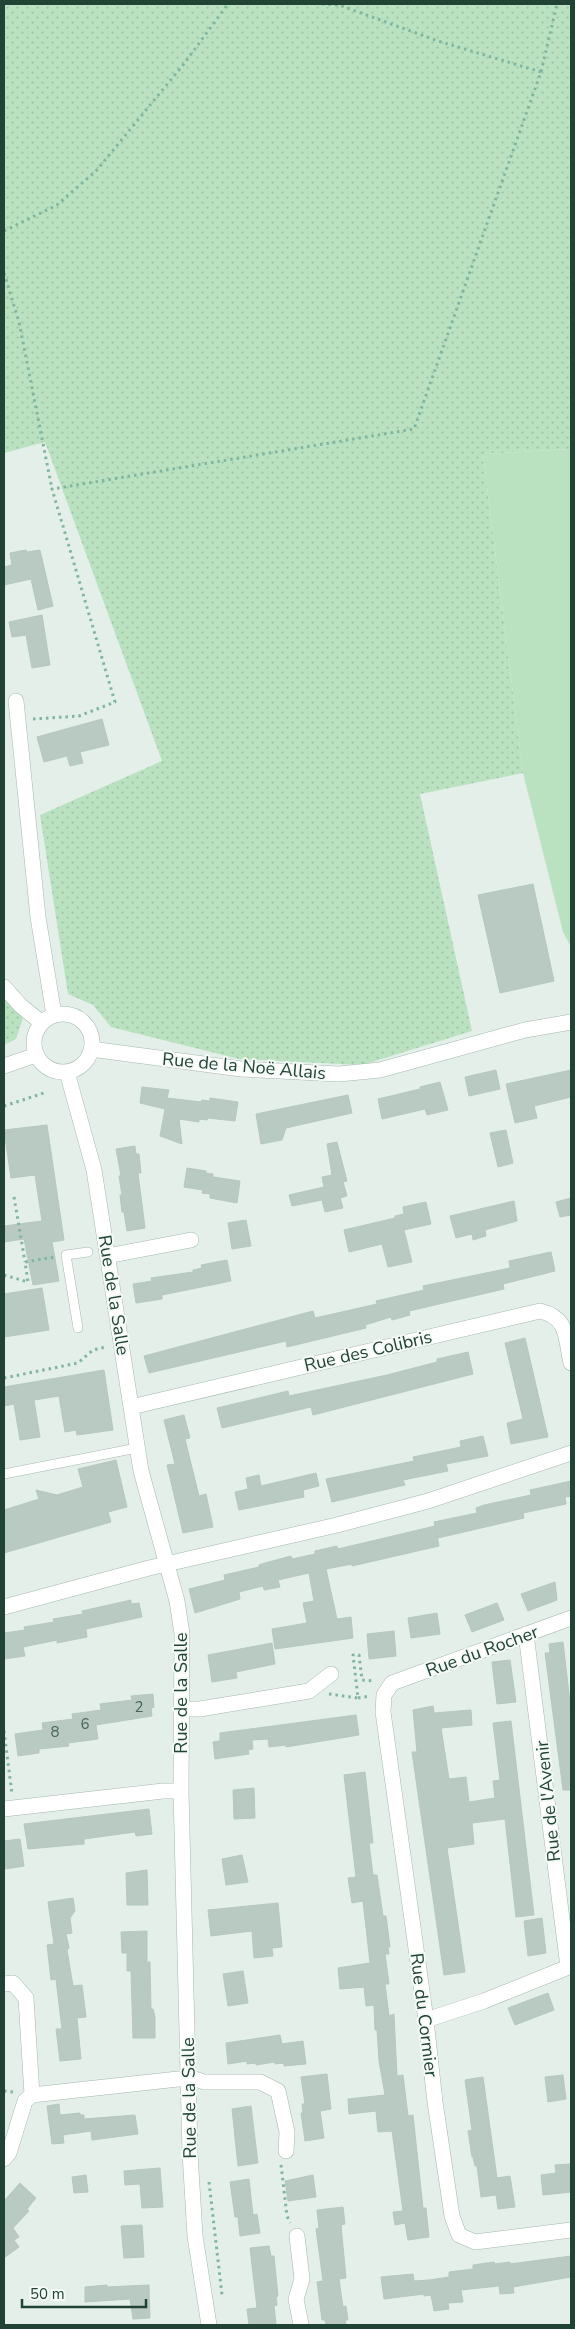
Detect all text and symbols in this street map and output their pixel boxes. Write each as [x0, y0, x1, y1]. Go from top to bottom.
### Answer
street label: Rue de la Noë Allais [161, 1047, 327, 1085]
street label: Rue de la Salle [93, 1233, 135, 1357]
street label: Rue des Colibris [302, 1325, 434, 1377]
street label: Rue du Rocher [422, 1619, 542, 1682]
street label: Rue de la Salle [169, 1632, 193, 1754]
house number: 2 [134, 1697, 144, 1717]
house number: 6 [80, 1714, 90, 1734]
house number: 8 [50, 1722, 60, 1742]
street label: Rue de l'Avenir [530, 1739, 566, 1863]
street label: Rue du Cormier [404, 1951, 444, 2079]
street label: Rue de la Salle [176, 2037, 202, 2159]
scale bar [22, 2276, 146, 2308]
text: 50 m [30, 2284, 65, 2304]

